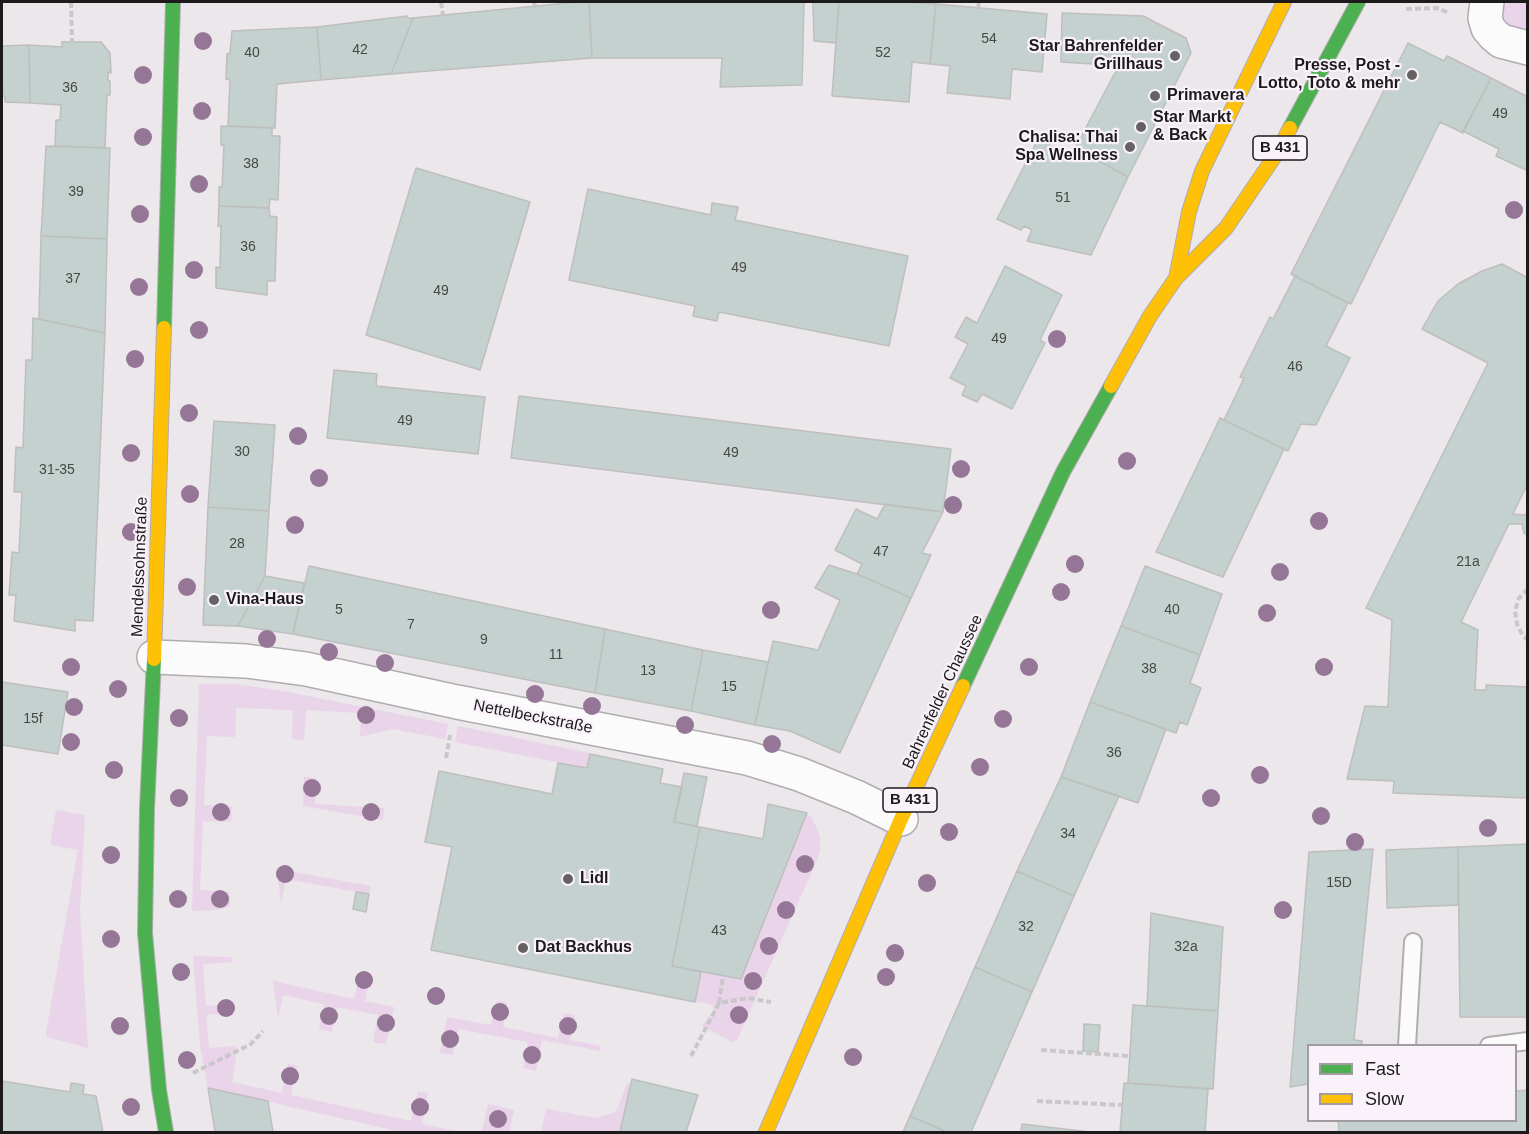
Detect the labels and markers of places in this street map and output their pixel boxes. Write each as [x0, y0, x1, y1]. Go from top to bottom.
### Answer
place label: Star Bahrenfelder Grillhaus [1029, 37, 1163, 75]
marker: Star Bahrenfelder Grillhaus [1168, 49, 1182, 63]
place label: Presse, Post - Lotto, Toto & mehr [1258, 56, 1400, 94]
marker: Presse, Post - Lotto, Toto & mehr [1405, 68, 1419, 82]
place label: Primavera [1167, 86, 1244, 106]
marker: Primavera [1148, 89, 1162, 103]
place label: Star Markt & Back [1153, 108, 1231, 146]
marker: Star Markt & Back [1134, 120, 1148, 134]
place label: Chalisa: Thai Spa Wellness [1015, 128, 1118, 166]
marker: Chalisa: Thai Spa Wellness [1123, 140, 1137, 154]
place label: Vina-Haus [226, 590, 304, 610]
marker: Vina-Haus [207, 593, 221, 607]
place label: Lidl [580, 869, 608, 889]
marker: Lidl [561, 872, 575, 886]
place label: Dat Backhus [535, 938, 632, 958]
marker: Dat Backhus [516, 941, 530, 955]

